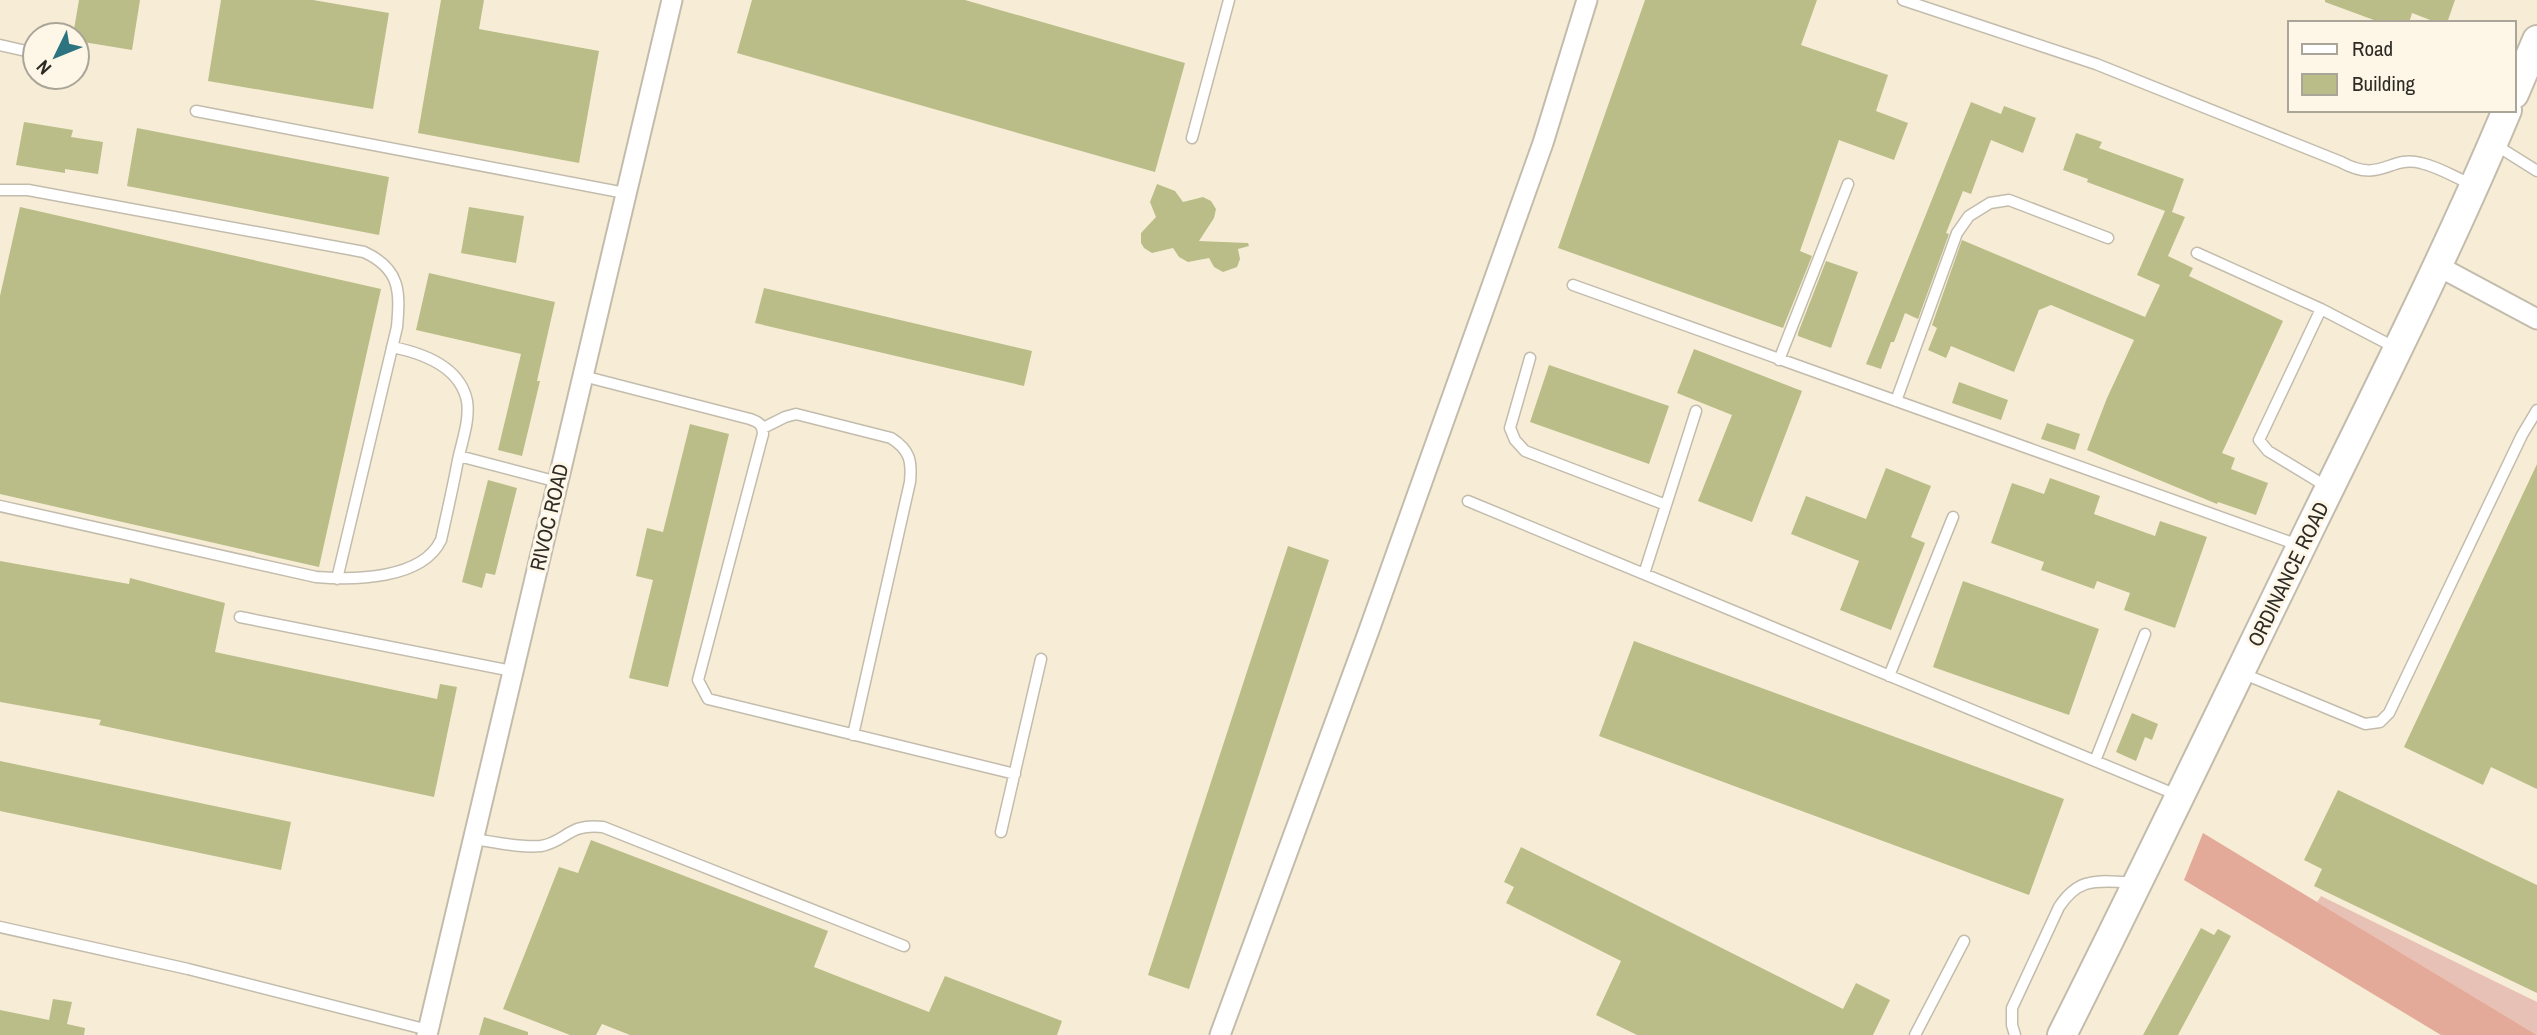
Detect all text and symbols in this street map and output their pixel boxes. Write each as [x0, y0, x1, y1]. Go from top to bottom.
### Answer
north arrow [21, 21, 91, 91]
legend [2288, 21, 2516, 112]
text: Road [2352, 34, 2393, 63]
text: N [30, 55, 57, 81]
text: Building [2352, 69, 2416, 98]
street label: RIVOC ROAD [523, 461, 575, 573]
street label: ORDINANCE ROAD [2240, 497, 2336, 651]

